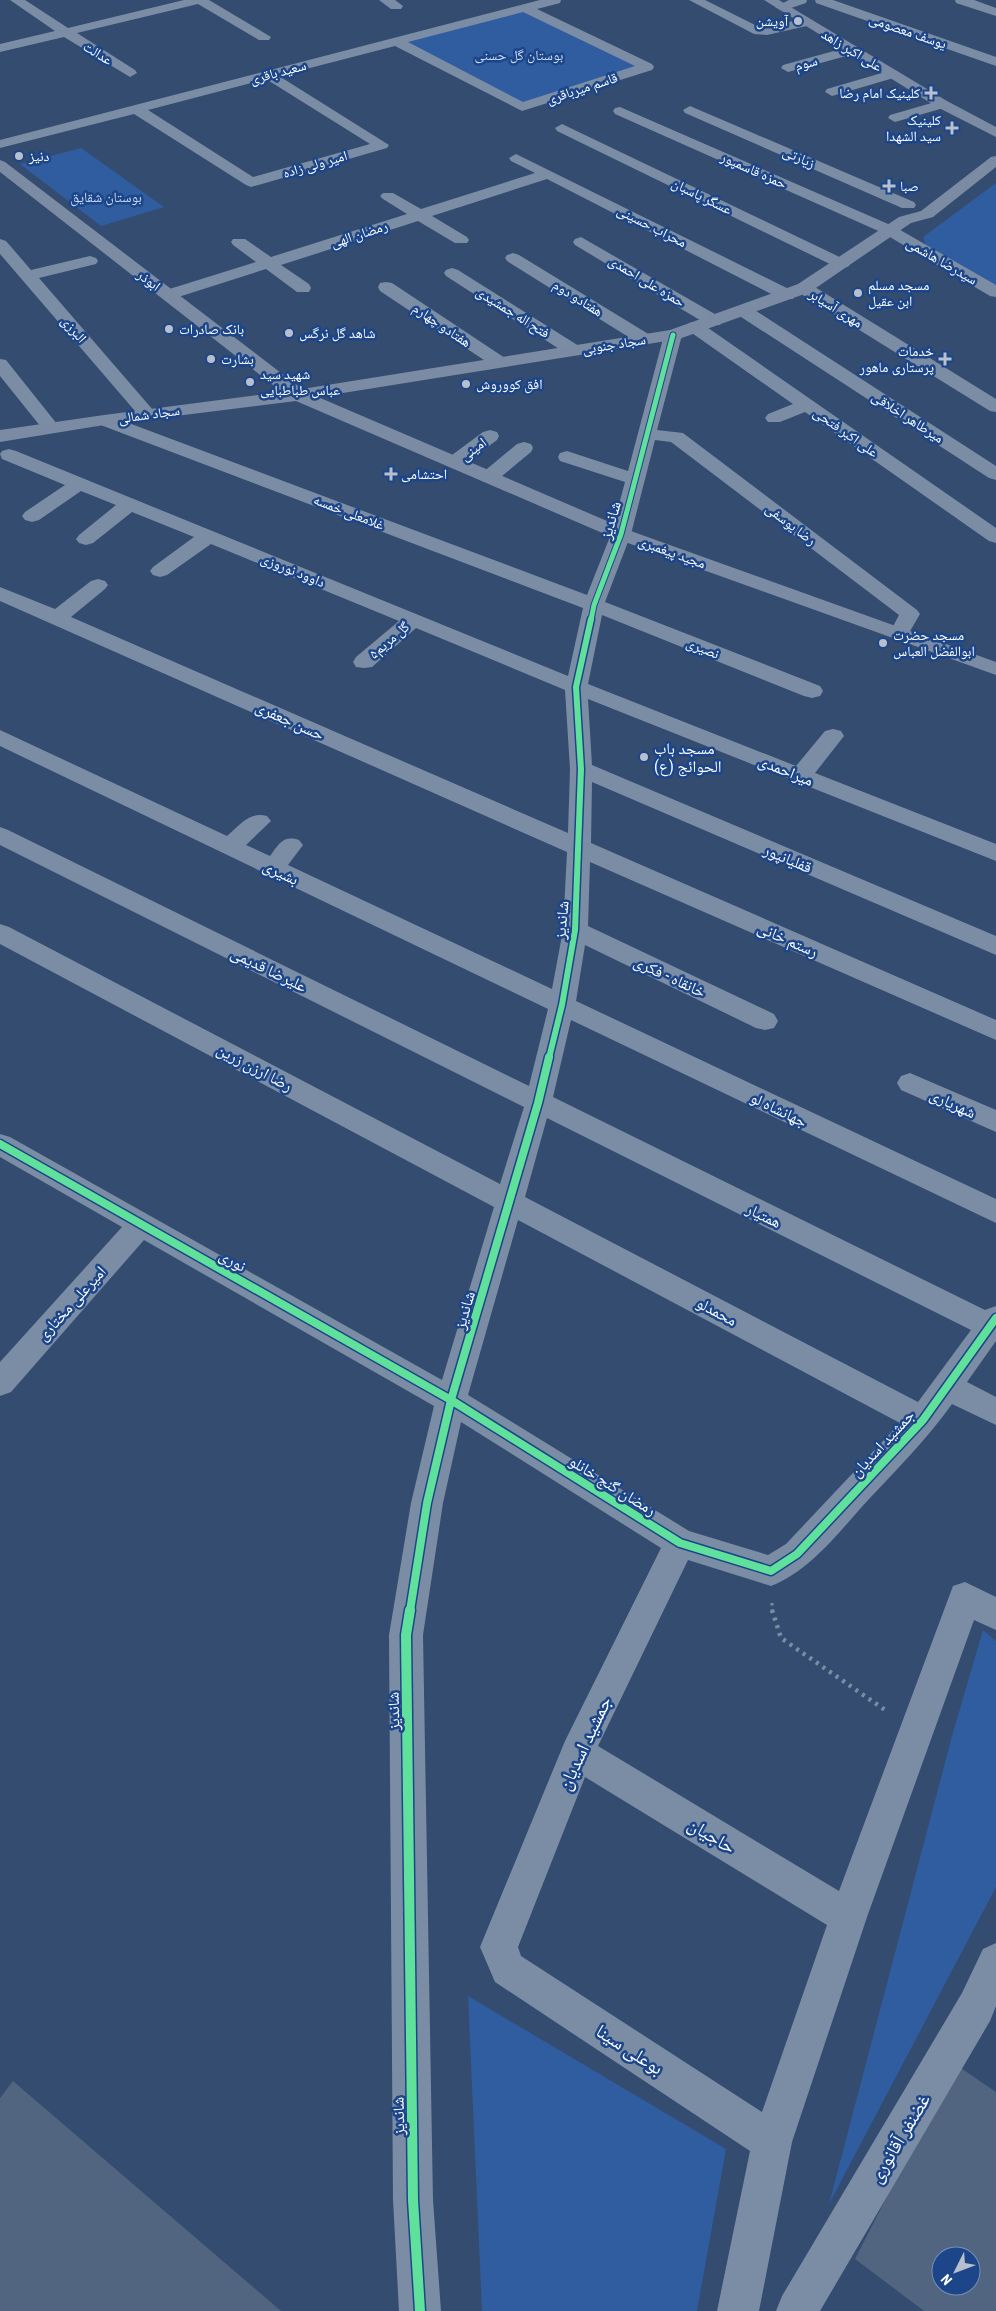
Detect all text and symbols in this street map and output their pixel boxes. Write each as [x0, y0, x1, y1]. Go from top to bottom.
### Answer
street label: یوسف معصومی [867, 10, 949, 53]
place label: آویشن [756, 13, 788, 30]
marker: آویشن [792, 15, 804, 27]
street label: علی اکبر زاهد [818, 26, 885, 75]
street label: عدالت [80, 38, 116, 68]
park label: بوستان گل حسنی [475, 47, 564, 64]
street label: سوم [793, 52, 820, 76]
street label: سعید باقری [248, 57, 308, 88]
street label: قاسم میرباقری [544, 69, 620, 109]
place label: کلینیک امام رضا [839, 85, 920, 103]
marker: کلینیک امام رضا [924, 86, 938, 100]
place label: کلینیک سید الشهدا [886, 112, 941, 144]
marker: کلینیک سید الشهدا [945, 121, 959, 135]
street label: زیارتی [780, 143, 818, 172]
street label: امیر ولی زاده [281, 147, 349, 182]
place label: دنیز [28, 148, 50, 165]
street label: حمزه قاسمپور [717, 148, 790, 193]
marker: دنیز [13, 150, 25, 162]
street label: عسگر پاسبان [669, 175, 735, 218]
place label: صبا [900, 178, 919, 194]
marker: صبا [882, 179, 896, 193]
park label: بوستان شقایق [70, 189, 142, 207]
street label: محراب حسینی [614, 202, 689, 251]
street label: رمضان الهی [329, 217, 390, 252]
street label: سیدرضا هاشمی [903, 234, 980, 289]
street label: حمزه علی احمدی [606, 252, 688, 311]
street label: ابوذر [133, 266, 164, 295]
street label: هفتادو دوم [549, 276, 606, 321]
place label: مسجد مسلم ابن عقیل [868, 277, 929, 310]
street label: فتح اله جمشیدی [472, 283, 553, 343]
street label: مهری آسیابر [805, 285, 866, 331]
marker: مسجد مسلم ابن عقیل [852, 287, 864, 299]
street label: هفتادو چهارم [409, 300, 474, 352]
street label: البرزی [57, 312, 90, 346]
place label: بانک صادرات [179, 321, 244, 338]
marker: بانک صادرات [163, 323, 175, 335]
place label: شاهد گل نرگس [299, 325, 376, 342]
marker: شاهد گل نرگس [283, 327, 295, 339]
street label: سجاد جنوبی [581, 331, 647, 358]
place label: خدمات پرستاری ماهور [858, 343, 934, 376]
place label: بشارت [221, 351, 254, 368]
marker: خدمات پرستاری ماهور [938, 352, 952, 366]
marker: بشارت [205, 353, 217, 365]
place label: شهید سید عباس طباطبایی [260, 366, 340, 399]
marker: شهید سید عباس طباطبایی [244, 376, 256, 388]
place label: افق کووروش [476, 376, 542, 394]
marker: افق کووروش [460, 378, 472, 390]
street label: میرطاهر اخلاقی [869, 388, 947, 447]
street label: سجاد شمالی [117, 402, 181, 427]
street label: علی اکبر فتحی [810, 404, 881, 461]
street label: امینی [457, 434, 490, 465]
place label: احتشامی [401, 466, 447, 483]
marker: احتشامی [385, 468, 397, 480]
street label: غلامعلی خمسه [311, 491, 387, 534]
street label: شاندیز [596, 499, 625, 542]
street label: رضا یوسفی [762, 500, 819, 549]
street label: مجید پیغمبری [636, 532, 708, 573]
street label: داوود نوروزی [258, 550, 328, 591]
street label: گل مریم۵ [366, 618, 414, 663]
place label: مسجد حضرت ابوالفضل العباس [893, 627, 975, 660]
street label: نصیری [684, 634, 722, 663]
marker: مسجد حضرت ابوالفضل العباس [877, 637, 889, 649]
street label: حسن جعفری [252, 697, 327, 745]
place label: مسجد باب الحوائج (ع) [654, 739, 722, 777]
marker: مسجد باب الحوائج (ع) [638, 751, 650, 763]
street label: میراحمدی [755, 751, 816, 791]
street label: قفلیانپور [760, 839, 815, 877]
street label: بشیری [260, 856, 302, 890]
street label: شاندیز [550, 900, 573, 941]
street label: رستم خانی [754, 918, 821, 962]
street label: علیرضا قدیمی [227, 943, 310, 997]
street label: خانقاه - فکری [630, 952, 709, 1002]
street label: رضا ارزن زرین [213, 1040, 296, 1096]
street label: شهریاری [926, 1085, 979, 1123]
street label: جهانشاه لو [747, 1088, 810, 1131]
street label: همتیار [742, 1198, 784, 1232]
street label: نوری [215, 1245, 250, 1277]
street label: امیرعلی مختاری [33, 1262, 111, 1345]
street label: شاندیز [450, 1289, 479, 1332]
street label: محمدلو [693, 1293, 740, 1330]
street label: جمشید اسدیان [846, 1406, 919, 1482]
street label: رمضان گنج خانلو [565, 1451, 660, 1520]
street label: شاندیز [384, 1692, 403, 1731]
street label: جمشید اسدیان [553, 1692, 616, 1794]
street label: حاجیان [684, 1812, 740, 1859]
street label: بوعلی سینا [592, 2019, 668, 2080]
street label: غضنفر آقانوری [864, 2089, 935, 2187]
street label: شاندیز [389, 2097, 408, 2136]
north arrow [931, 2246, 981, 2296]
text: N [938, 2271, 955, 2288]

